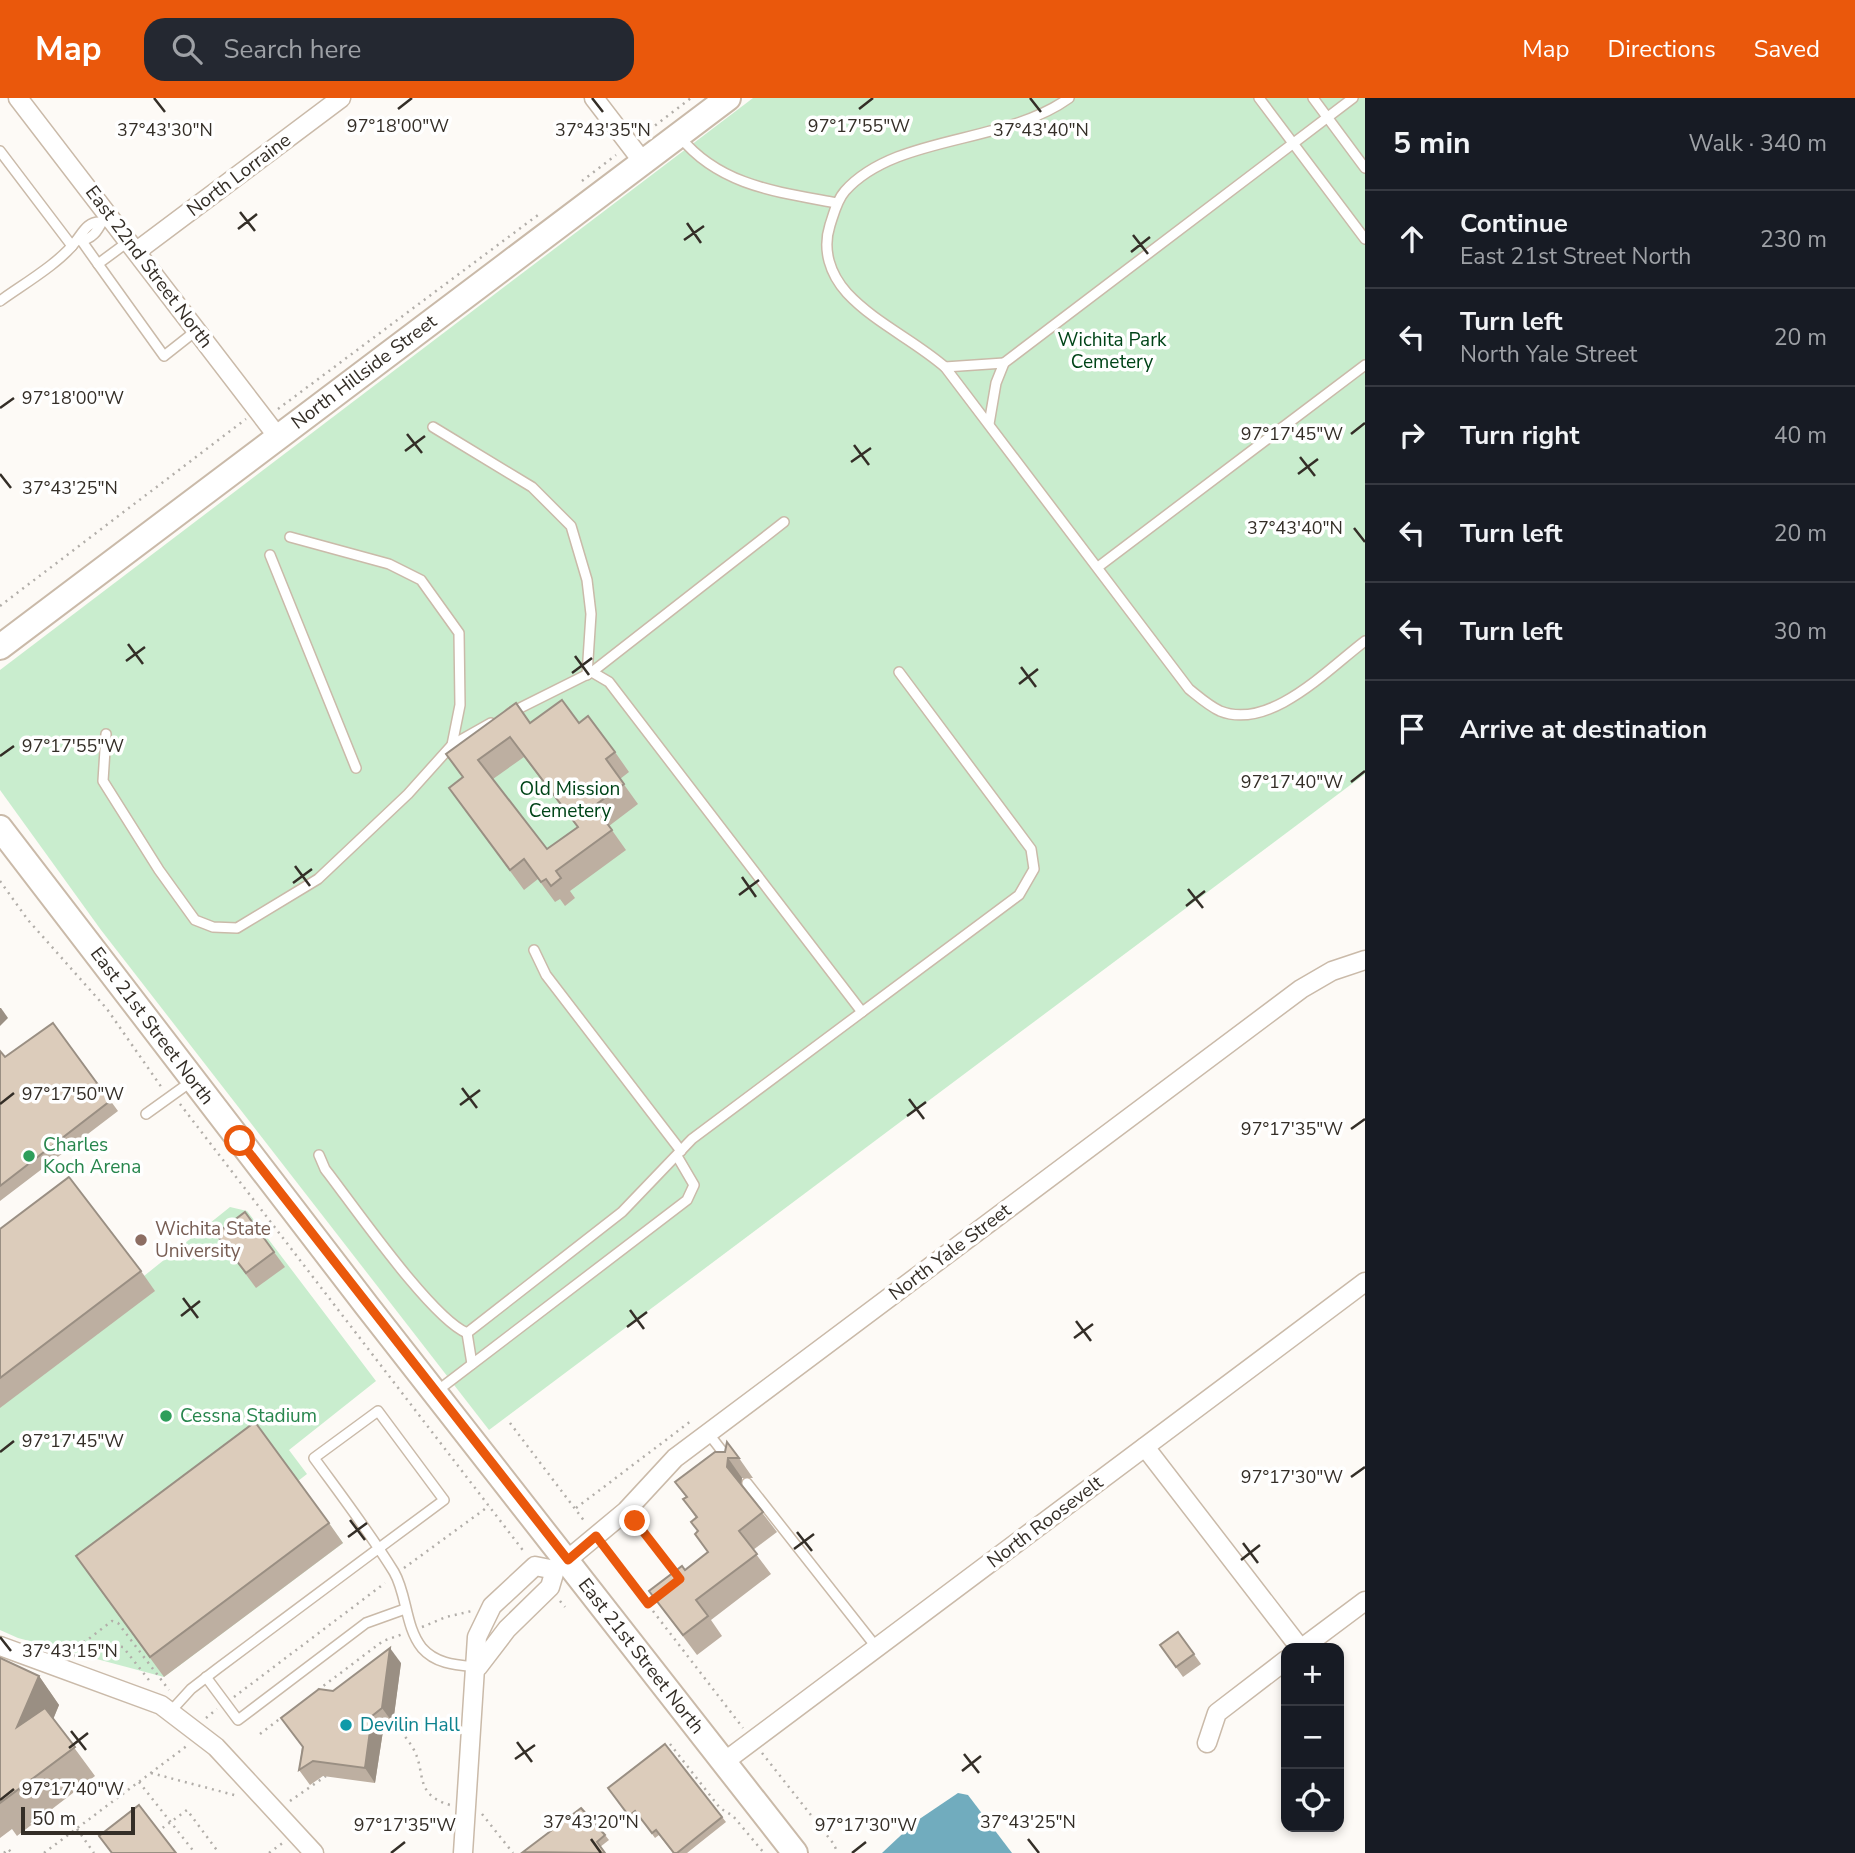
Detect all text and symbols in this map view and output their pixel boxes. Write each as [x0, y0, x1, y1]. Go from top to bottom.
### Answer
search box [144, 18, 634, 81]
text: Map [35, 27, 102, 72]
icon: search [168, 30, 206, 68]
text: Search here [224, 32, 361, 67]
text: Map [1522, 33, 1569, 65]
text: Directions [1607, 33, 1716, 65]
text: Saved [1754, 33, 1820, 65]
text: 97°18'00"W [347, 114, 449, 138]
text: 97°17'55"W [808, 114, 910, 138]
text: 37°43'30"N [117, 118, 213, 142]
text: 37°43'35"N [555, 118, 651, 142]
text: 37°43'40"N [993, 118, 1089, 142]
text: 5 min [1393, 123, 1471, 164]
street label: North Lorraine [182, 127, 296, 223]
text: Walk · 340 m [1688, 128, 1827, 159]
street label: East 22nd Street North [79, 180, 219, 354]
text: Continue [1460, 206, 1568, 241]
icon: ahead [1393, 220, 1431, 258]
text: 230 m [1760, 224, 1827, 255]
text: East 21st Street North [1460, 241, 1691, 272]
text: Turn left [1460, 304, 1563, 339]
street label: North Hillside Street [286, 309, 442, 435]
icon: left [1393, 318, 1431, 356]
text: 20 m [1774, 322, 1827, 353]
park label: Wichita Park Cemetery [1058, 327, 1167, 375]
text: North Yale Street [1460, 339, 1637, 370]
text: 97°18'00"W [22, 386, 124, 410]
icon: right [1393, 416, 1431, 454]
text: Turn right [1460, 418, 1579, 453]
text: 40 m [1774, 420, 1827, 451]
text: 97°17'45"W [1241, 422, 1343, 446]
text: 37°43'25"N [22, 476, 118, 500]
icon: left [1393, 514, 1431, 552]
text: 37°43'40"N [1247, 516, 1343, 540]
text: Turn left [1460, 516, 1563, 551]
text: 20 m [1774, 518, 1827, 549]
icon: left [1393, 612, 1431, 650]
text: Turn left [1460, 614, 1563, 649]
text: 30 m [1774, 616, 1827, 647]
icon: arrive [1393, 710, 1431, 748]
text: Arrive at destination [1460, 712, 1707, 747]
text: 97°17'55"W [22, 734, 124, 758]
text: 97°17'40"W [1241, 770, 1343, 794]
park label: Old Mission Cemetery [520, 776, 620, 824]
street label: East 21st Street North [84, 942, 220, 1110]
text: 97°17'50"W [22, 1082, 124, 1106]
text: 97°17'35"W [1241, 1117, 1343, 1141]
route start [224, 1125, 255, 1156]
place label: Charles Koch Arena [43, 1132, 141, 1180]
marker: Charles Koch Arena [21, 1148, 37, 1164]
street label: North Yale Street [884, 1197, 1017, 1306]
place label: Wichita State University [155, 1216, 271, 1264]
marker: Wichita State University [133, 1232, 149, 1248]
place label: Cessna Stadium [180, 1403, 317, 1429]
marker: Cessna Stadium [158, 1408, 174, 1424]
text: 97°17'45"W [22, 1429, 124, 1453]
text: 97°17'30"W [1241, 1465, 1343, 1489]
street label: North Roosevelt [982, 1470, 1109, 1574]
route end [619, 1505, 650, 1536]
street label: East 21st Street North [572, 1573, 710, 1739]
text: 37°43'15"N [22, 1639, 118, 1663]
map controls [1281, 1643, 1344, 1832]
button: + [1281, 1643, 1344, 1706]
button: − [1281, 1706, 1344, 1769]
place label: Devilin Hall [360, 1712, 460, 1738]
marker: Devilin Hall [338, 1717, 354, 1733]
button: locate [1281, 1769, 1344, 1832]
text: 97°17'40"W [22, 1777, 124, 1801]
scale bar [21, 1804, 135, 1836]
text: 50 m [32, 1806, 76, 1832]
text: 37°43'20"N [543, 1810, 639, 1834]
text: 37°43'25"N [980, 1810, 1076, 1834]
text: 97°17'35"W [354, 1813, 456, 1837]
text: 97°17'30"W [815, 1813, 917, 1837]

